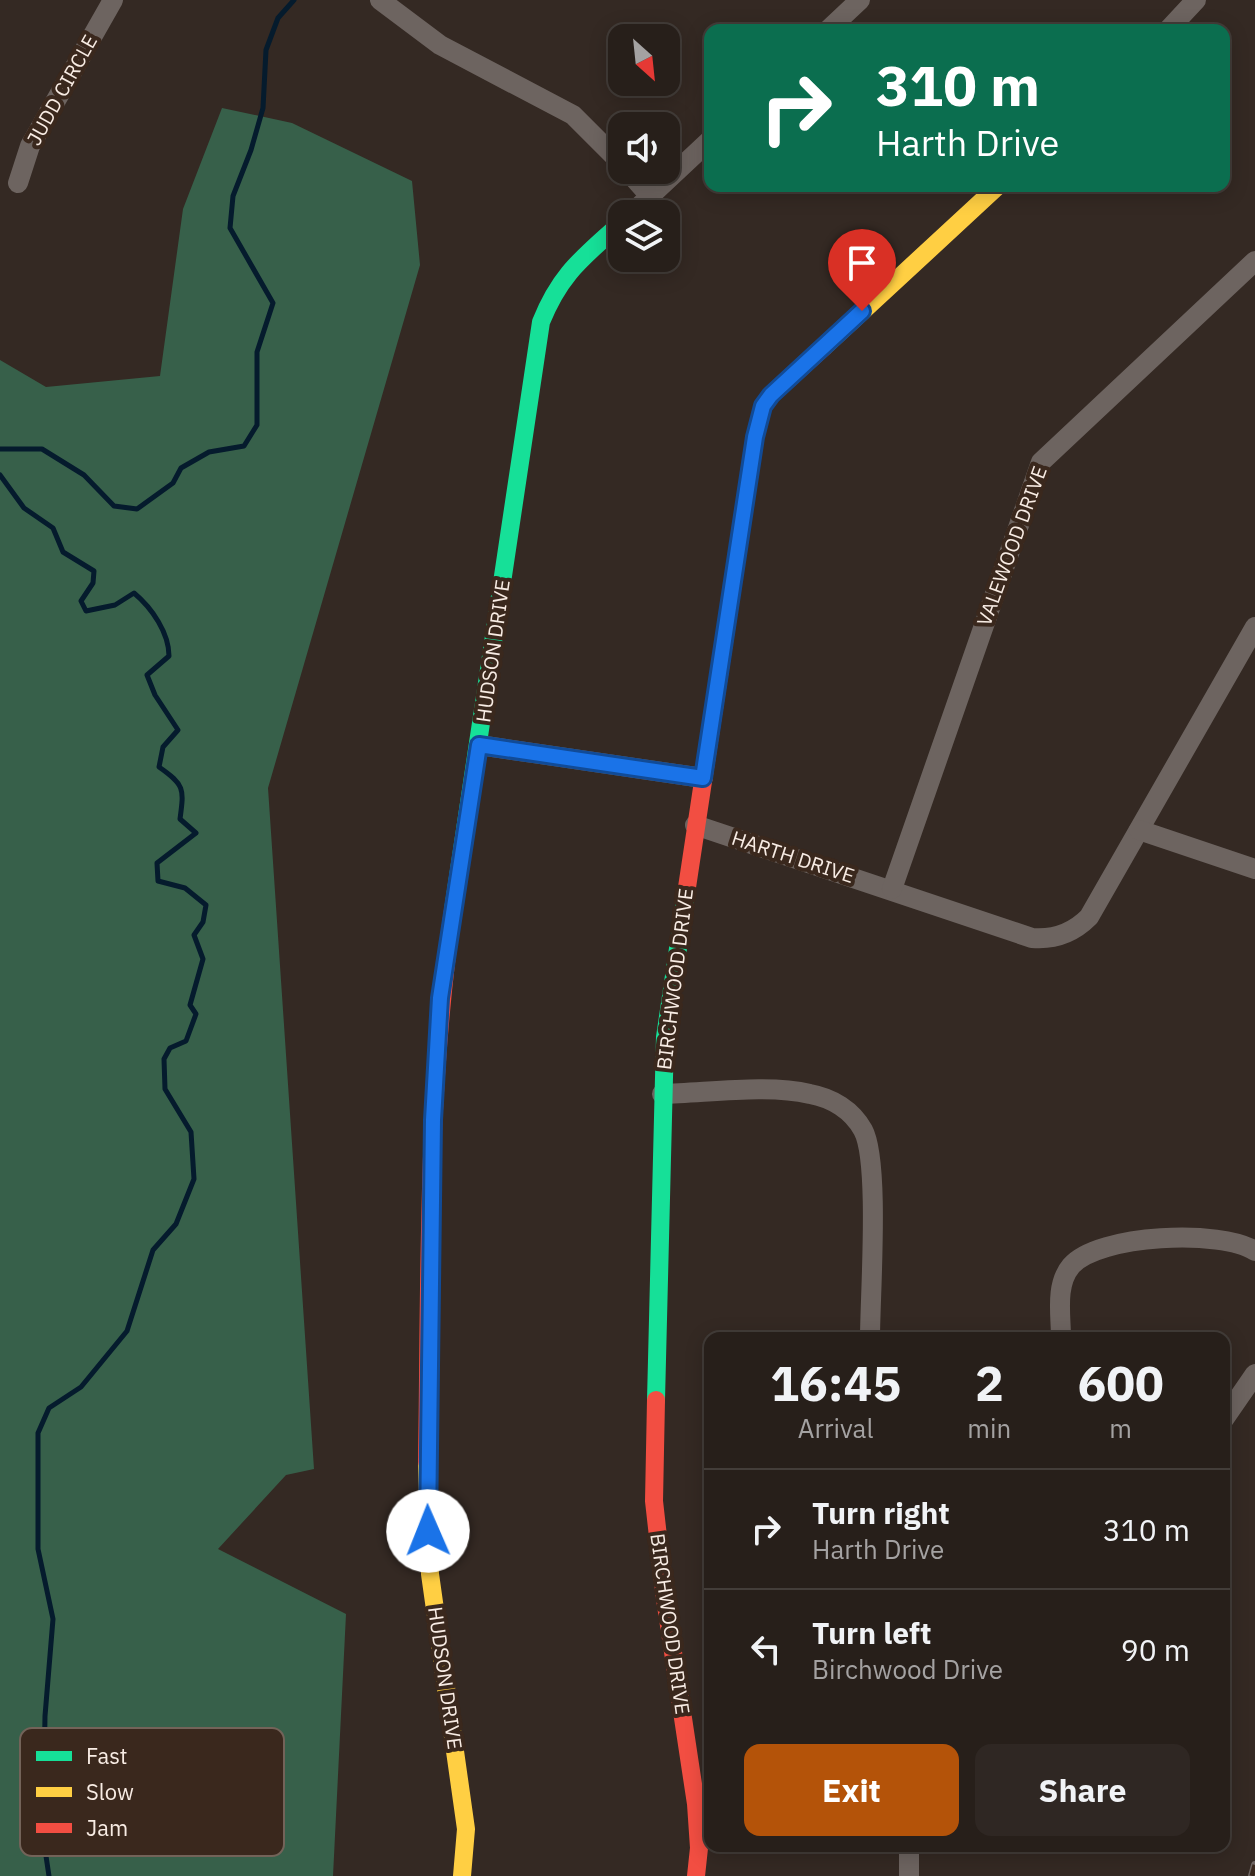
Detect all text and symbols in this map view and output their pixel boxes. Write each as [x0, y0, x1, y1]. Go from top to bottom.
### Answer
north arrow [608, 24, 680, 96]
map controls [608, 24, 680, 272]
street label: JUDD CIRCLE [20, 30, 103, 150]
text: 310 m [876, 49, 1040, 121]
icon: right [744, 56, 848, 160]
button: sound [608, 112, 680, 184]
text: Harth Drive [876, 119, 1059, 166]
button: layers [608, 200, 680, 272]
pin [828, 229, 896, 311]
icon: arrive [840, 241, 884, 285]
street label: VALEWOOD DRIVE [970, 462, 1053, 629]
street label: HUDSON DRIVE [469, 578, 516, 724]
street label: HARTH DRIVE [728, 824, 858, 889]
street label: BIRCHWOOD DRIVE [650, 887, 699, 1071]
text: 16:45 [770, 1352, 901, 1414]
text: 2 [975, 1352, 1004, 1414]
text: 600 [1077, 1352, 1164, 1414]
text: Arrival [798, 1411, 874, 1445]
text: min [967, 1411, 1011, 1445]
text: m [1109, 1411, 1132, 1445]
position arrow [386, 1489, 470, 1573]
text: Turn right [812, 1493, 950, 1532]
icon: right [744, 1507, 788, 1551]
text: 310 m [1103, 1510, 1190, 1549]
street label: BIRCHWOOD DRIVE [644, 1532, 697, 1716]
text: Harth Drive [812, 1532, 944, 1566]
street label: HUDSON DRIVE [422, 1605, 469, 1751]
text: Turn left [812, 1613, 931, 1652]
icon: left [744, 1627, 788, 1671]
text: 90 m [1121, 1630, 1190, 1669]
text: Birchwood Drive [812, 1652, 1003, 1686]
legend [20, 1728, 284, 1856]
text: Fast [86, 1741, 127, 1770]
button: Exit [744, 1744, 959, 1836]
button: Share [975, 1744, 1190, 1836]
text: Slow [86, 1777, 134, 1806]
text: Jam [86, 1813, 128, 1842]

